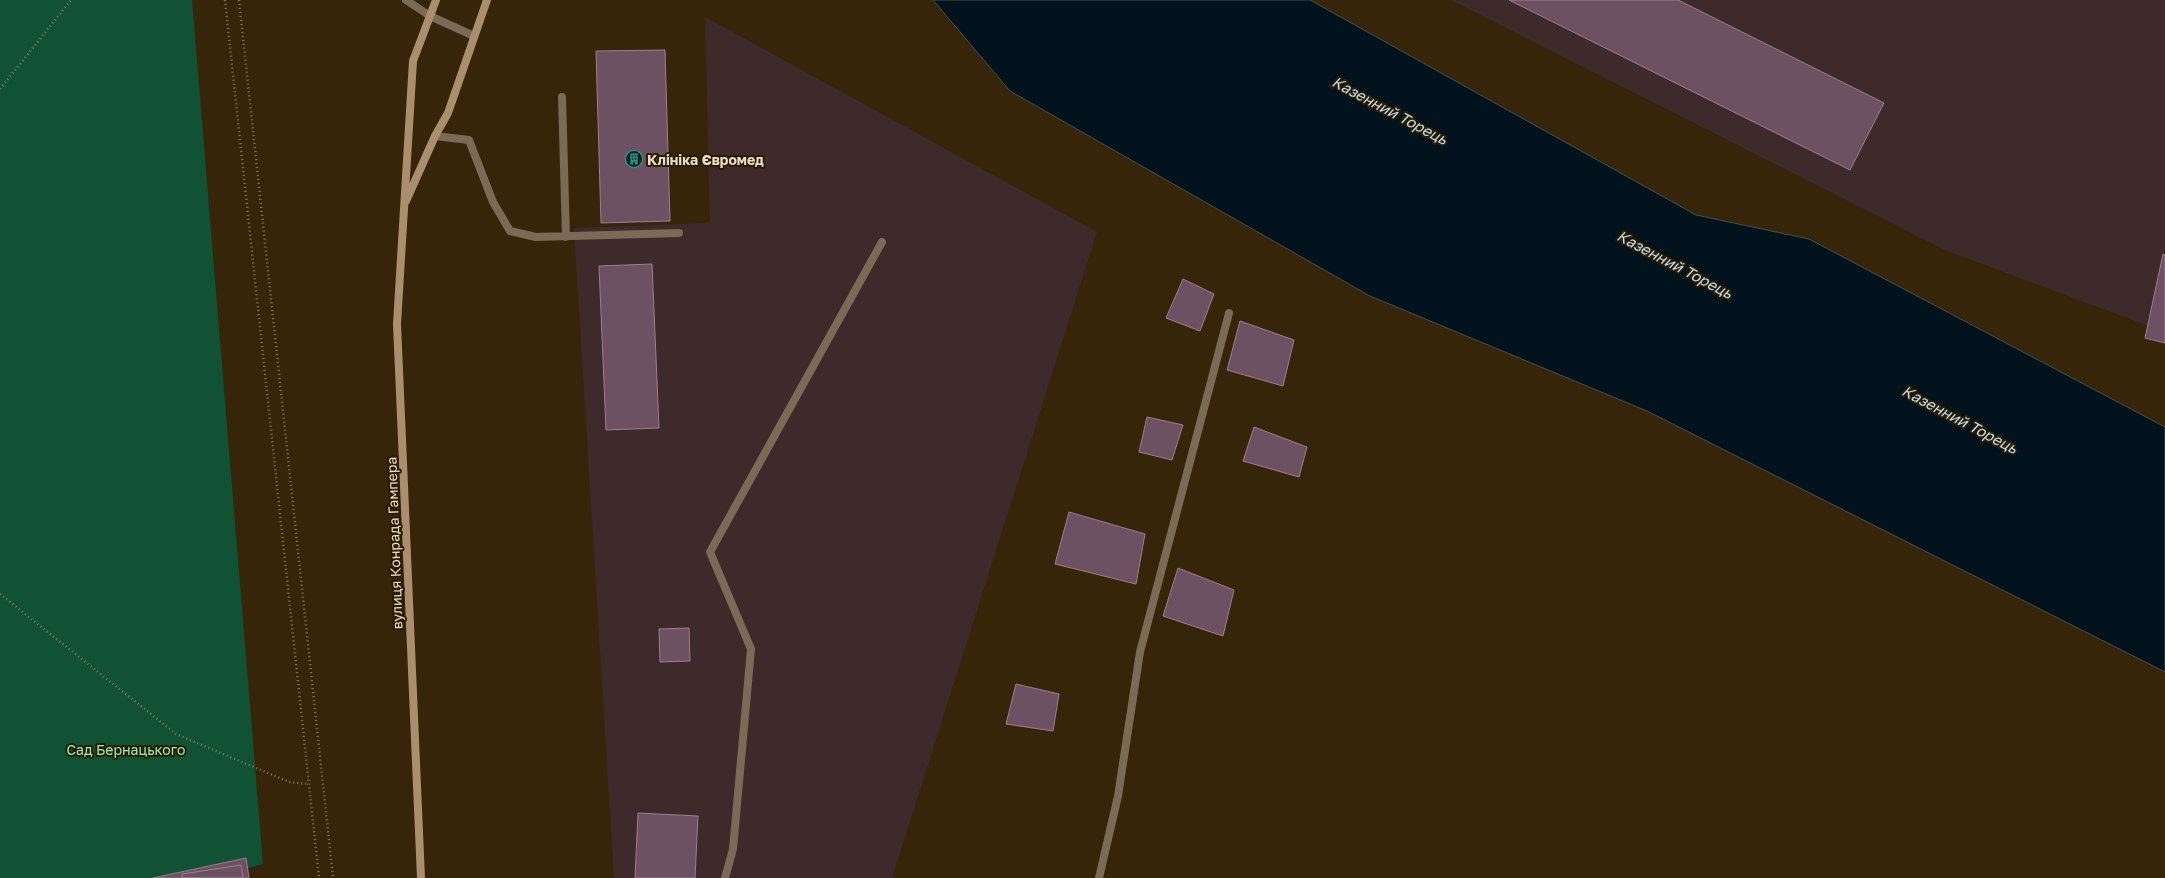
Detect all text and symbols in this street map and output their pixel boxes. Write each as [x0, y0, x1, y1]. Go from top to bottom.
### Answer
water label: Казенний Торець [1329, 72, 1452, 148]
building icon: Клініка Євромед [624, 149, 644, 169]
place label: Клініка Євромед [647, 151, 764, 168]
water label: Казенний Торець [1614, 226, 1737, 302]
water label: Казенний Торець [1899, 381, 2022, 457]
street label: вулиця Конрада Гампера [382, 456, 406, 630]
park label: Сад Бернацького [67, 741, 185, 758]

